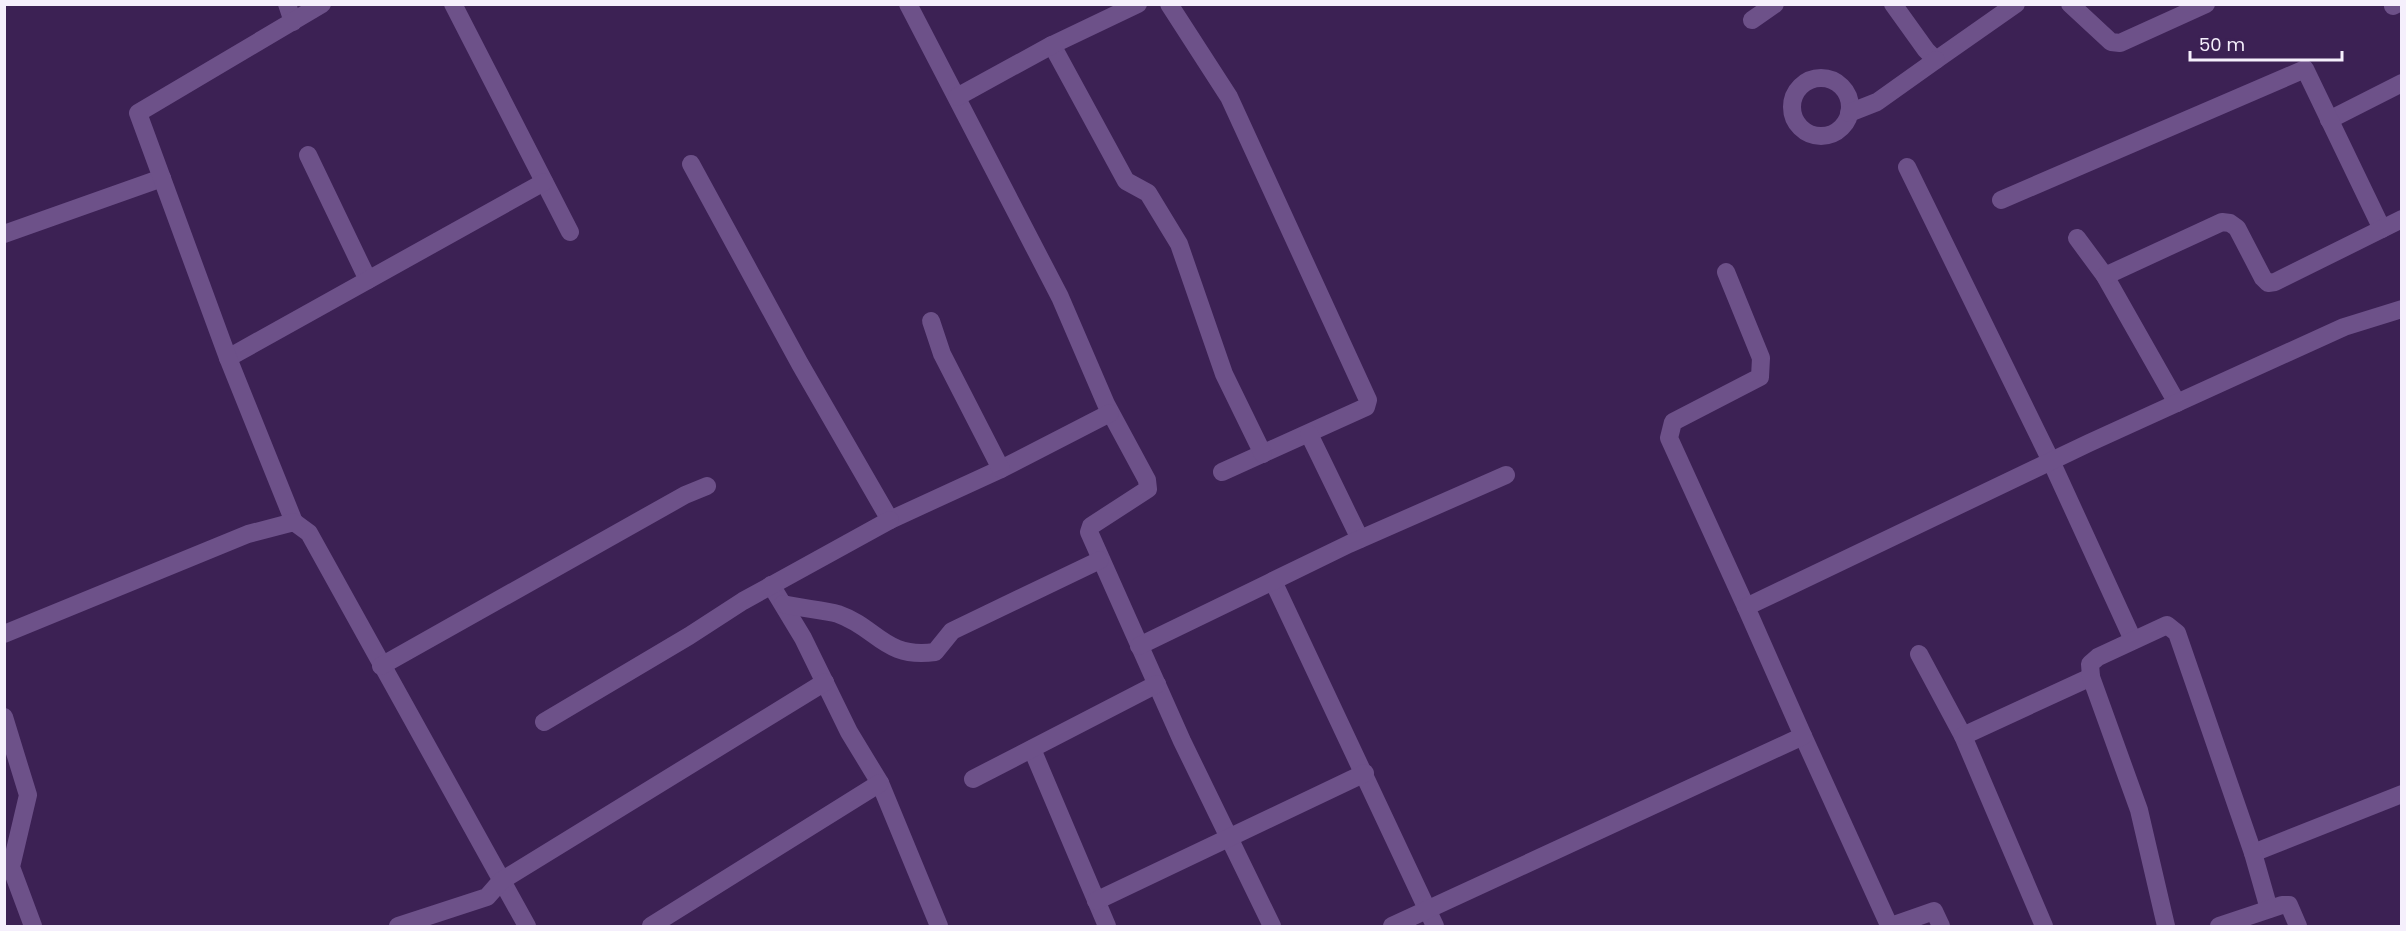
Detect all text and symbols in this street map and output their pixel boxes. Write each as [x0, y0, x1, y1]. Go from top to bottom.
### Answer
scale bar [2190, 24, 2342, 62]
text: 50 m [2199, 32, 2245, 57]

